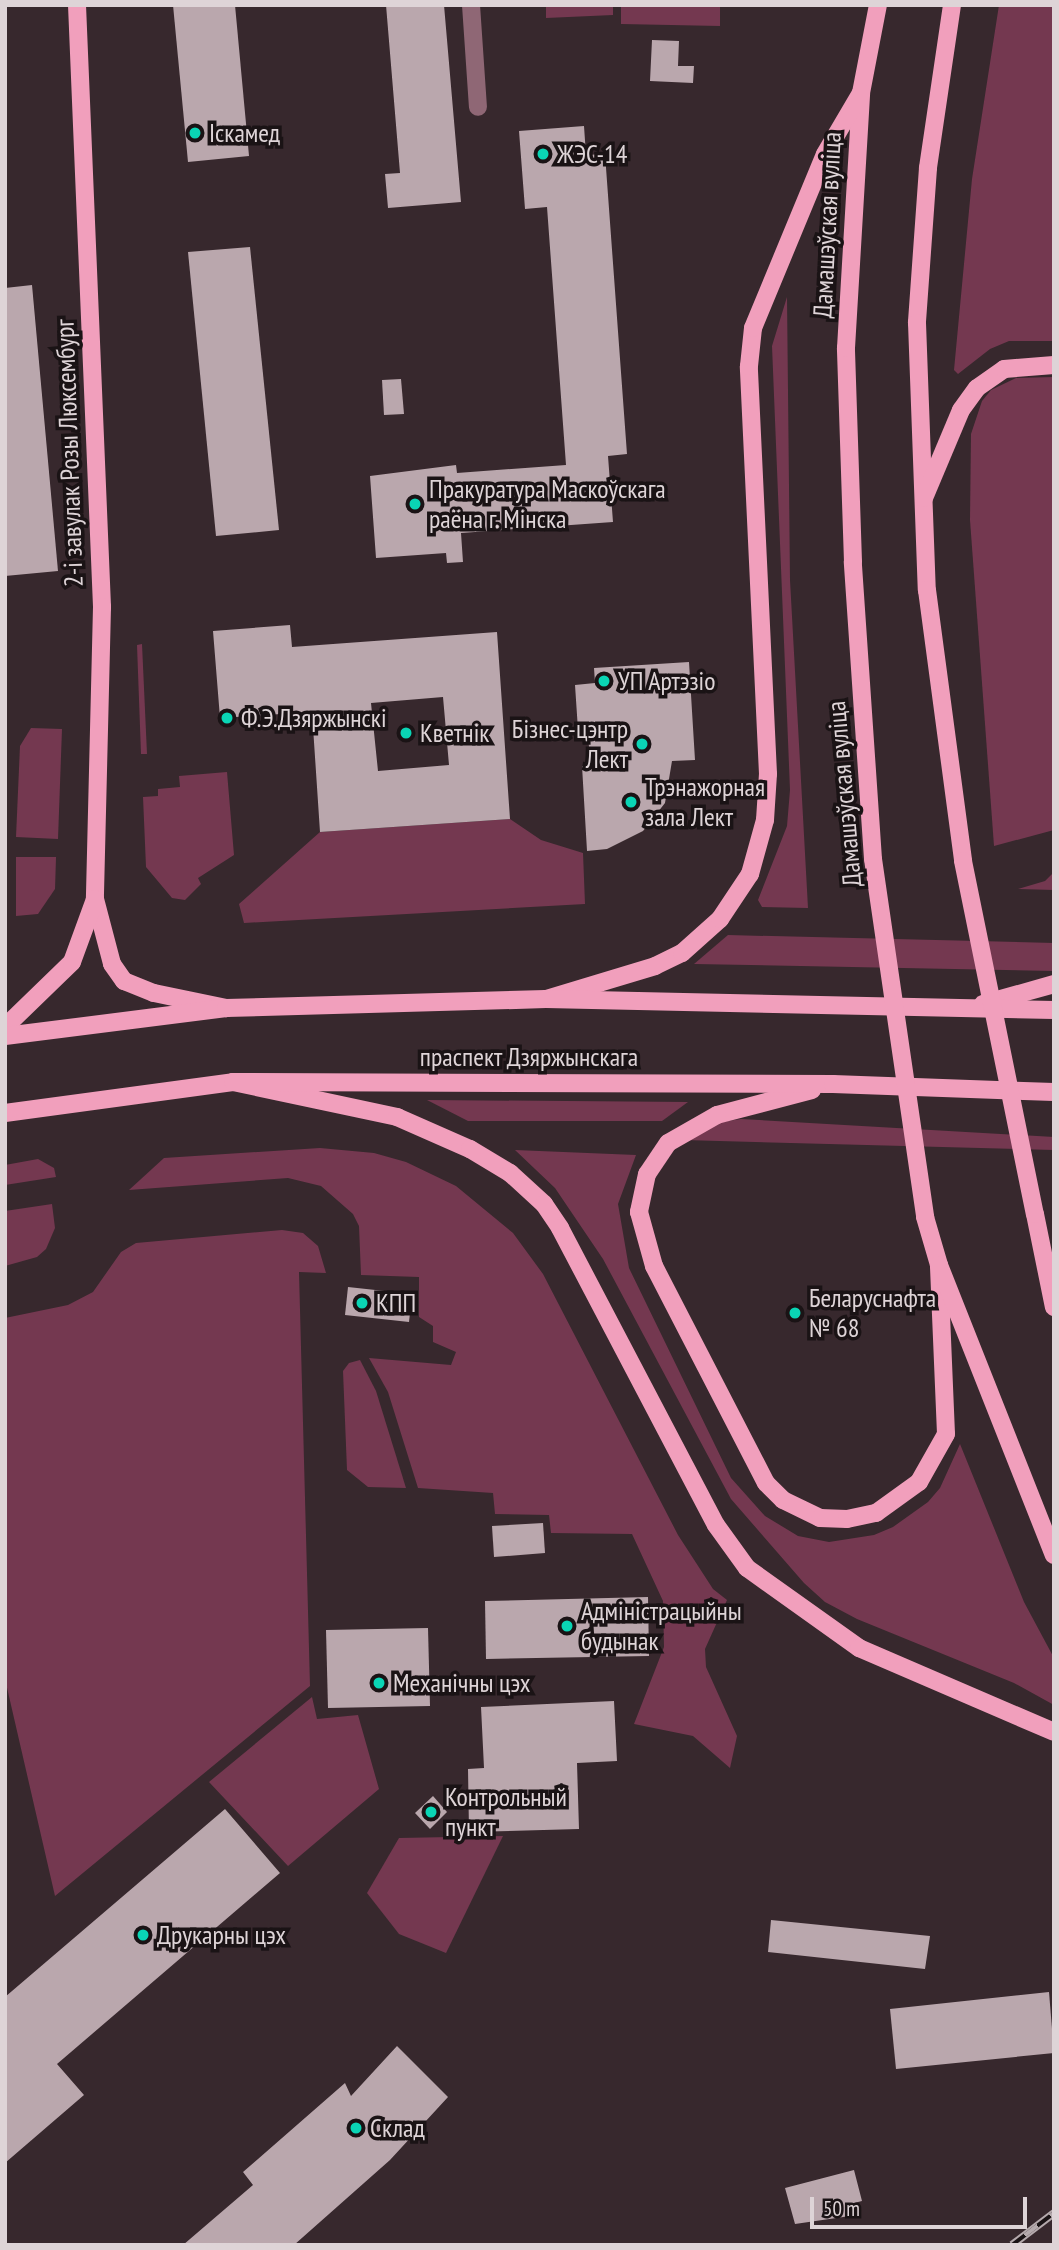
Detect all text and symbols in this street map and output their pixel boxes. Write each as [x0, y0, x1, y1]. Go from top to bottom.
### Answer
place label: Іскамед [209, 117, 280, 149]
marker: Іскамед [187, 125, 203, 141]
street label: Дамашэўская вуліца [807, 131, 847, 319]
place label: ЖЭС-14 [557, 138, 627, 170]
marker: ЖЭС-14 [535, 146, 551, 162]
street label: 2-і завулак Розы Люксембург [49, 318, 89, 588]
place label: Пракуратура Маскоўскага раёна г. Мінска [429, 473, 666, 534]
marker: Пракуратура Маскоўскага раёна г. Мінска [407, 496, 423, 512]
place label: УП Артэзіо [618, 665, 716, 697]
marker: УП Артэзіо [596, 673, 612, 689]
street label: Дамашэўская вуліца [820, 700, 868, 888]
place label: Ф.Э.Дзяржынскі [241, 702, 387, 734]
marker: Ф.Э.Дзяржынскі [219, 710, 235, 726]
place label: Бізнес-цэнтр Лект [512, 713, 628, 774]
place label: Кветнік [420, 717, 489, 749]
marker: Кветнік [398, 725, 414, 741]
marker: Бізнес-цэнтр Лект [634, 736, 650, 752]
place label: Трэнажорная зала Лект [645, 771, 765, 832]
marker: Трэнажорная зала Лект [623, 794, 639, 810]
street label: праспект Дзяржынскага [419, 1041, 639, 1073]
place label: Беларуснафта № 68 [809, 1282, 936, 1344]
place label: КПП [376, 1287, 416, 1319]
marker: КПП [354, 1295, 370, 1311]
marker: Беларуснафта № 68 [787, 1305, 803, 1321]
place label: Адміністрацыйны будынак [581, 1595, 742, 1656]
marker: Адміністрацыйны будынак [559, 1618, 575, 1634]
place label: Механічны цэх [393, 1667, 530, 1699]
marker: Механічны цэх [371, 1675, 387, 1691]
place label: Контрольный пункт [445, 1781, 567, 1842]
marker: Контрольный пункт [423, 1804, 439, 1820]
place label: Друкарны цэх [157, 1919, 286, 1951]
marker: Друкарны цэх [135, 1927, 151, 1943]
place label: Склад [370, 2112, 425, 2144]
marker: Склад [348, 2120, 364, 2136]
scale bar [814, 2184, 1031, 2228]
text: 50 m [823, 2195, 860, 2222]

